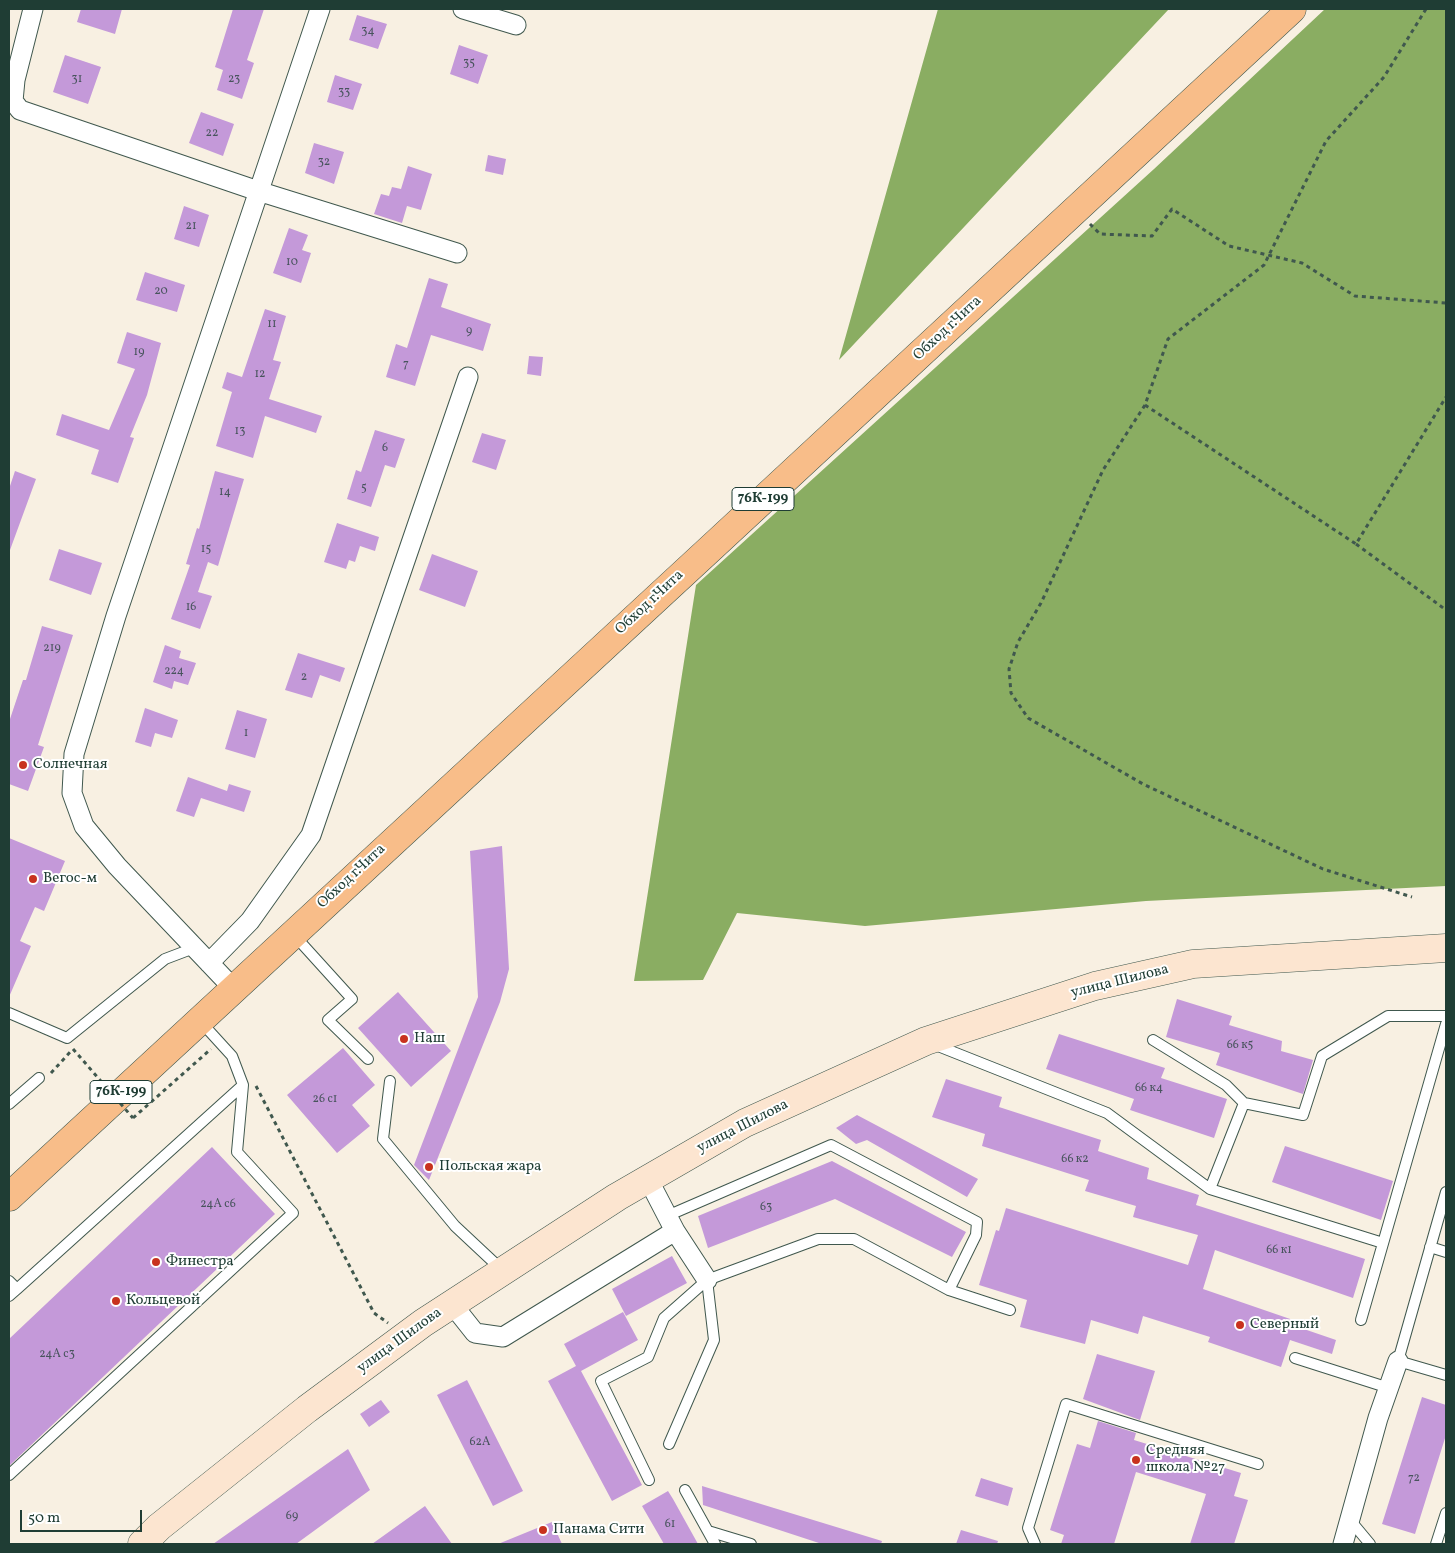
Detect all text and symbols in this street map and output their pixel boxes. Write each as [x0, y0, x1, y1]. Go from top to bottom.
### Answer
house number: 34 [361, 25, 375, 39]
house number: 35 [463, 57, 475, 71]
house number: 31 [72, 73, 82, 87]
house number: 23 [228, 73, 240, 87]
house number: 33 [338, 86, 350, 100]
house number: 22 [206, 127, 218, 141]
house number: 32 [318, 156, 330, 170]
house number: 21 [185, 220, 197, 234]
house number: 10 [286, 256, 298, 270]
house number: 20 [154, 285, 168, 299]
street label: Обход г.Чита [910, 293, 986, 365]
house number: 11 [267, 318, 277, 332]
house number: 9 [466, 325, 472, 339]
house number: 19 [134, 346, 144, 360]
house number: 7 [403, 358, 409, 372]
house number: 12 [254, 368, 266, 382]
house number: 13 [235, 425, 245, 439]
house number: 6 [382, 442, 388, 456]
house number: 5 [361, 482, 367, 496]
house number: 14 [219, 486, 231, 500]
road number: 76К-199 [732, 488, 794, 510]
house number: 15 [201, 543, 211, 557]
street label: Обход г.Чита [612, 567, 688, 639]
house number: 16 [186, 601, 196, 615]
house number: 219 [43, 642, 61, 656]
house number: 224 [164, 665, 184, 679]
house number: 2 [301, 671, 307, 685]
house number: 1 [244, 727, 248, 741]
place label: Солнечная [33, 756, 108, 774]
marker: Солнечная [17, 759, 29, 771]
street label: Обход г.Чита [314, 841, 390, 913]
place label: Вегос-м [43, 870, 97, 888]
marker: Вегос-м [27, 873, 39, 885]
street label: улица Шилова [1069, 961, 1171, 1003]
place label: Наш [414, 1030, 445, 1048]
marker: Наш [398, 1033, 410, 1045]
house number: 66 к5 [1227, 1039, 1253, 1053]
road number: 76К-199 [90, 1080, 152, 1104]
house number: 66 к4 [1135, 1082, 1163, 1096]
house number: 26 с1 [313, 1093, 337, 1107]
street label: улица Шилова [694, 1096, 792, 1158]
house number: 66 к2 [1061, 1153, 1089, 1167]
place label: Польская жара [439, 1158, 542, 1176]
marker: Польская жара [423, 1161, 435, 1173]
house number: 24А с6 [200, 1198, 236, 1212]
house number: 63 [760, 1201, 772, 1215]
house number: 66 к1 [1266, 1244, 1292, 1258]
place label: Финестра [166, 1253, 234, 1271]
marker: Финестра [150, 1256, 162, 1268]
place label: Кольцевой [126, 1292, 200, 1310]
marker: Кольцевой [110, 1295, 122, 1307]
street label: улица Шилова [354, 1304, 446, 1378]
place label: Северный [1250, 1316, 1319, 1334]
marker: Северный [1234, 1319, 1246, 1331]
house number: 24А с3 [39, 1348, 75, 1362]
house number: 62А [470, 1436, 490, 1450]
place label: Средняя школа №27 [1146, 1442, 1225, 1477]
marker: Средняя школа №27 [1130, 1454, 1142, 1466]
house number: 72 [1408, 1472, 1420, 1486]
scale bar [22, 1500, 145, 1532]
text: 50 m [28, 1508, 60, 1529]
house number: 69 [286, 1510, 298, 1524]
house number: 61 [665, 1518, 675, 1532]
place label: Панама Сити [553, 1521, 644, 1539]
marker: Панама Сити [537, 1524, 549, 1536]

